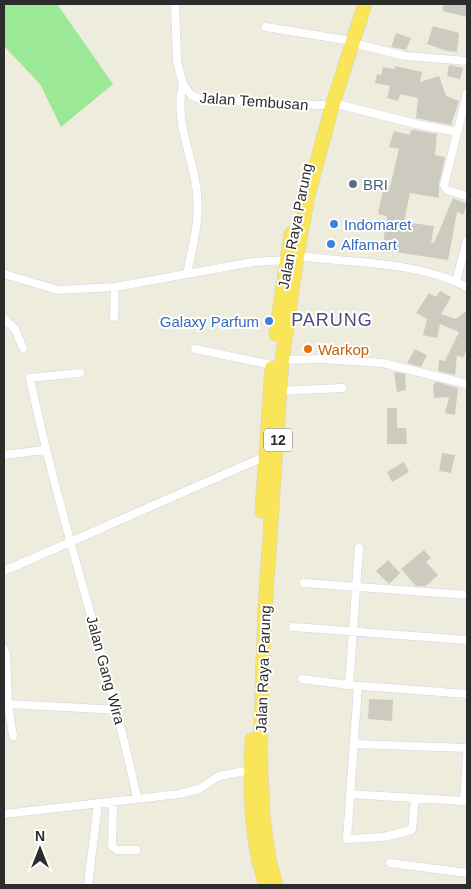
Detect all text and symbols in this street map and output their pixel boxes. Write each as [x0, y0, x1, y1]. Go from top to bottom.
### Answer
street label: Jalan Tembusan [199, 89, 309, 113]
street label: Jalan Raya Parung [274, 162, 316, 290]
place label: BRI [363, 176, 388, 193]
marker: BRI [347, 178, 359, 190]
place label: Indomaret [344, 216, 412, 233]
marker: Indomaret [328, 218, 340, 230]
place label: Alfamart [341, 236, 398, 253]
marker: Alfamart [325, 238, 337, 250]
district label: PARUNG [291, 310, 373, 330]
place label: Galaxy Parfum [160, 313, 259, 330]
marker: Galaxy Parfum [263, 315, 275, 327]
place label: Warkop [318, 341, 369, 358]
marker: Warkop [302, 343, 314, 355]
road number: 12 [264, 428, 292, 452]
street label: Jalan Raya Parung [252, 605, 274, 733]
street label: Jalan Gang Wira [83, 614, 129, 727]
north arrow [15, 824, 65, 874]
text: N [35, 828, 45, 844]

